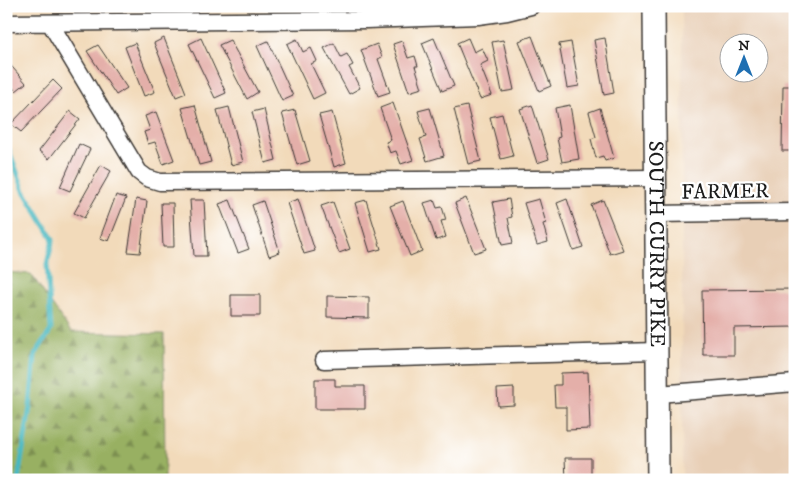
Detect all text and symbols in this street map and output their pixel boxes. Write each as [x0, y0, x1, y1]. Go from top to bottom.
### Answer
north arrow [718, 32, 768, 82]
text: N [738, 37, 750, 55]
street label: SOUTH CURRY PIKE [642, 141, 670, 347]
street label: FARMER [681, 178, 769, 206]

